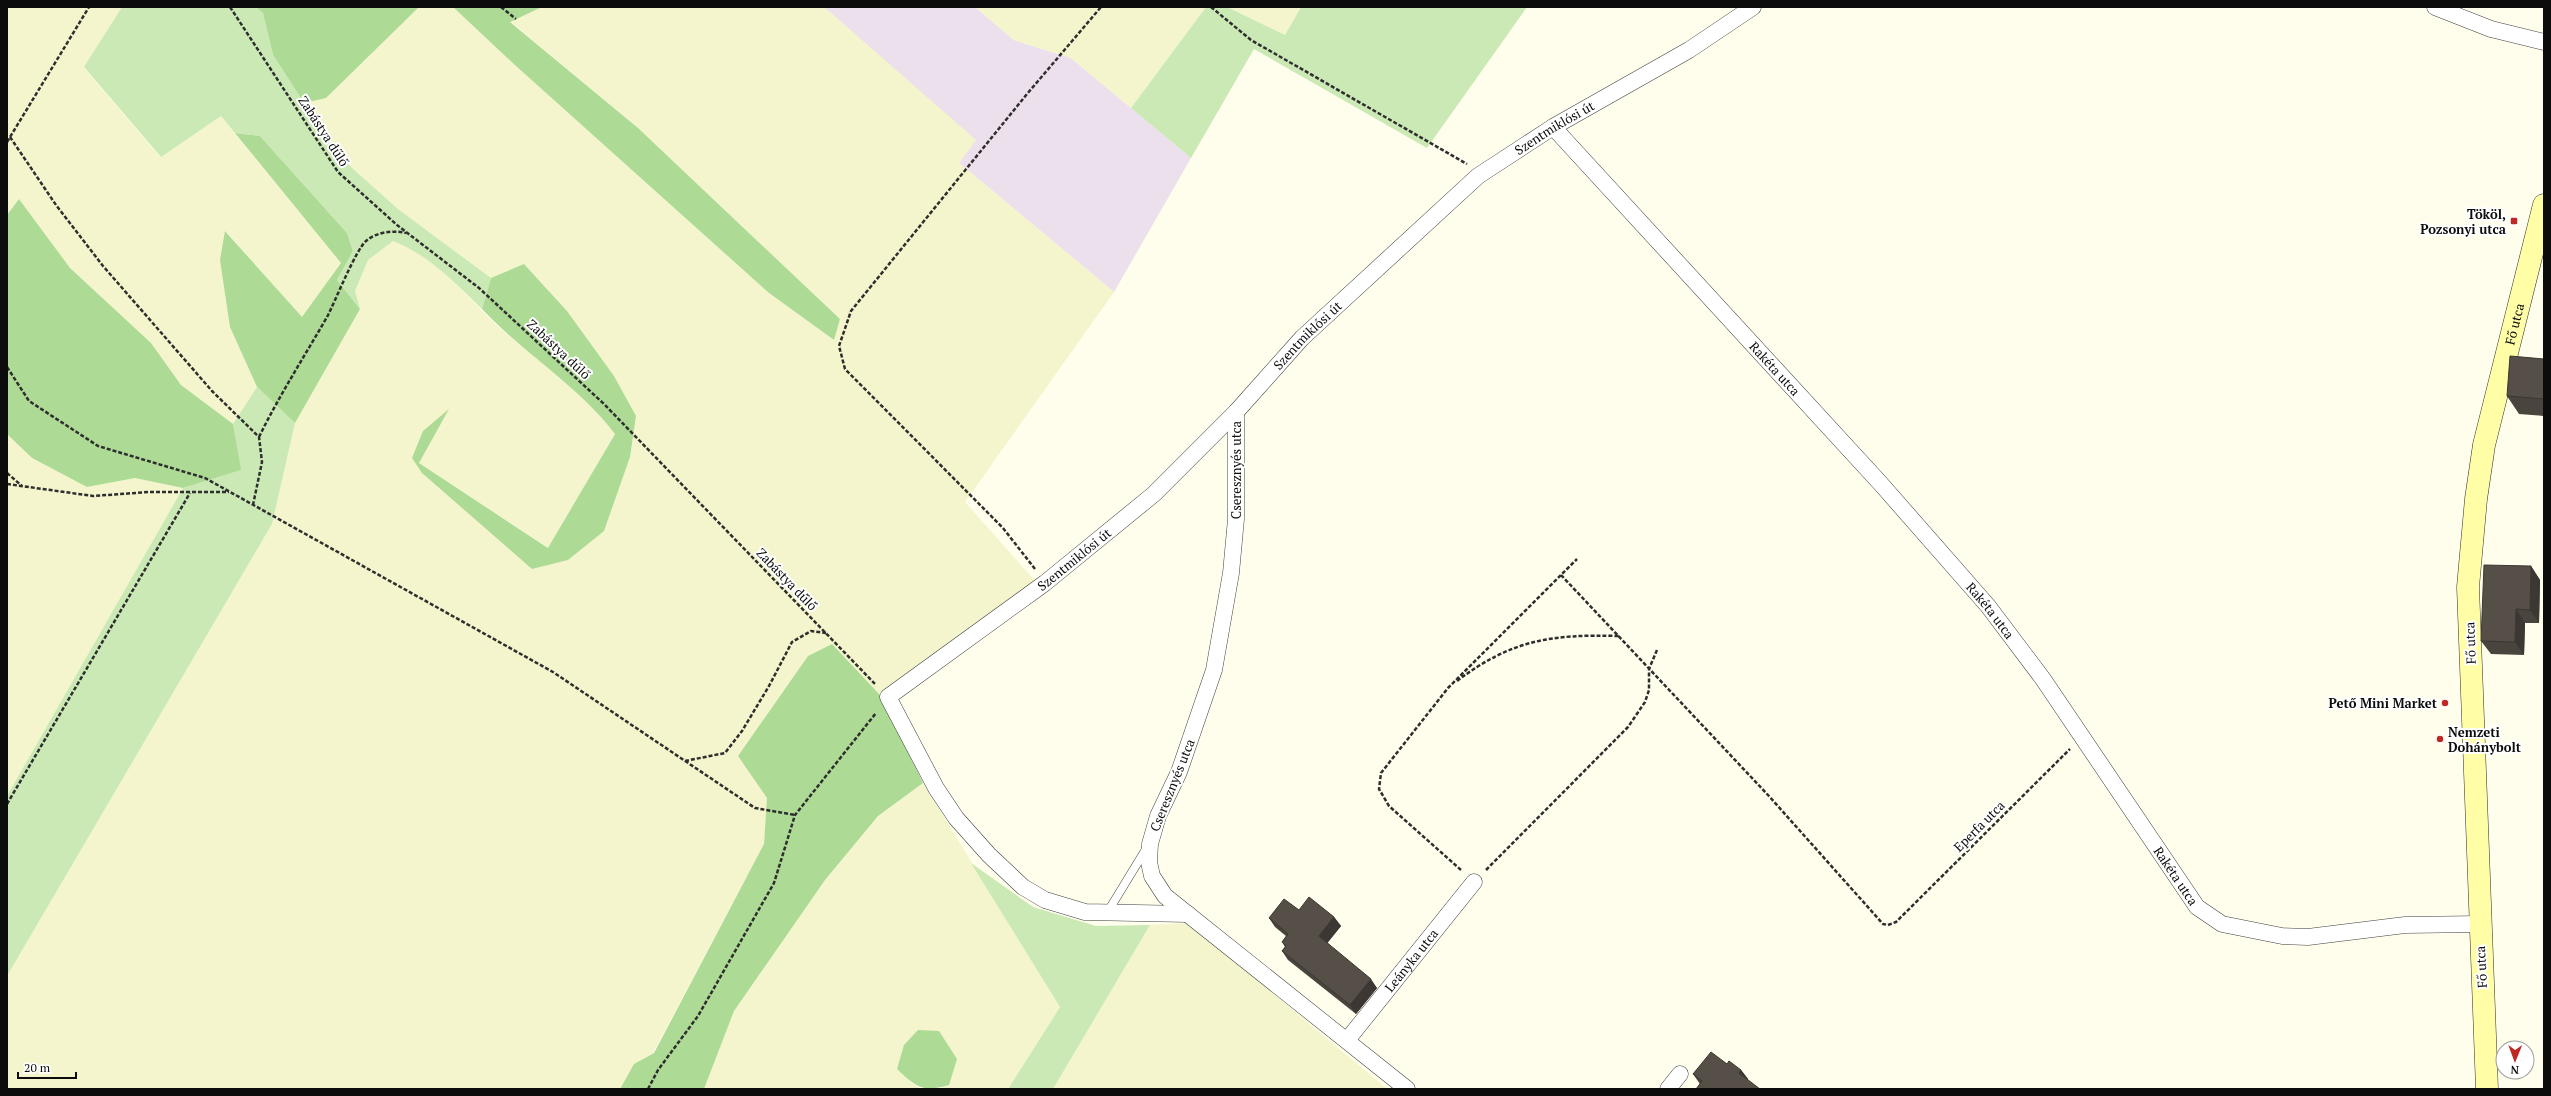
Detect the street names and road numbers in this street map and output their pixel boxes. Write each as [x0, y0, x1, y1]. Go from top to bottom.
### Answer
street label: Zabástya dűlő [294, 92, 354, 170]
street label: Szentmiklósi út [1511, 96, 1598, 159]
street label: Szentmiklósi út [1269, 297, 1346, 374]
street label: Fő utca [2500, 301, 2528, 347]
street label: Zabástya dűlő [523, 315, 595, 383]
street label: Rakéta utca [1745, 338, 1805, 400]
street label: Cseresznyés utca [1227, 420, 1245, 519]
street label: Szentmiklósi út [1033, 524, 1115, 595]
street label: Zabástya dűlő [753, 544, 821, 614]
street label: Rakéta utca [1962, 578, 2019, 643]
street label: Fő utca [2460, 621, 2480, 664]
street label: Cseresznyés utca [1145, 736, 1199, 834]
street label: Eperfa utca [1949, 796, 2009, 856]
street label: Rakéta utca [2150, 843, 2203, 909]
street label: Leányka utca [1380, 925, 1442, 995]
street label: Fő utca [2471, 945, 2491, 989]

